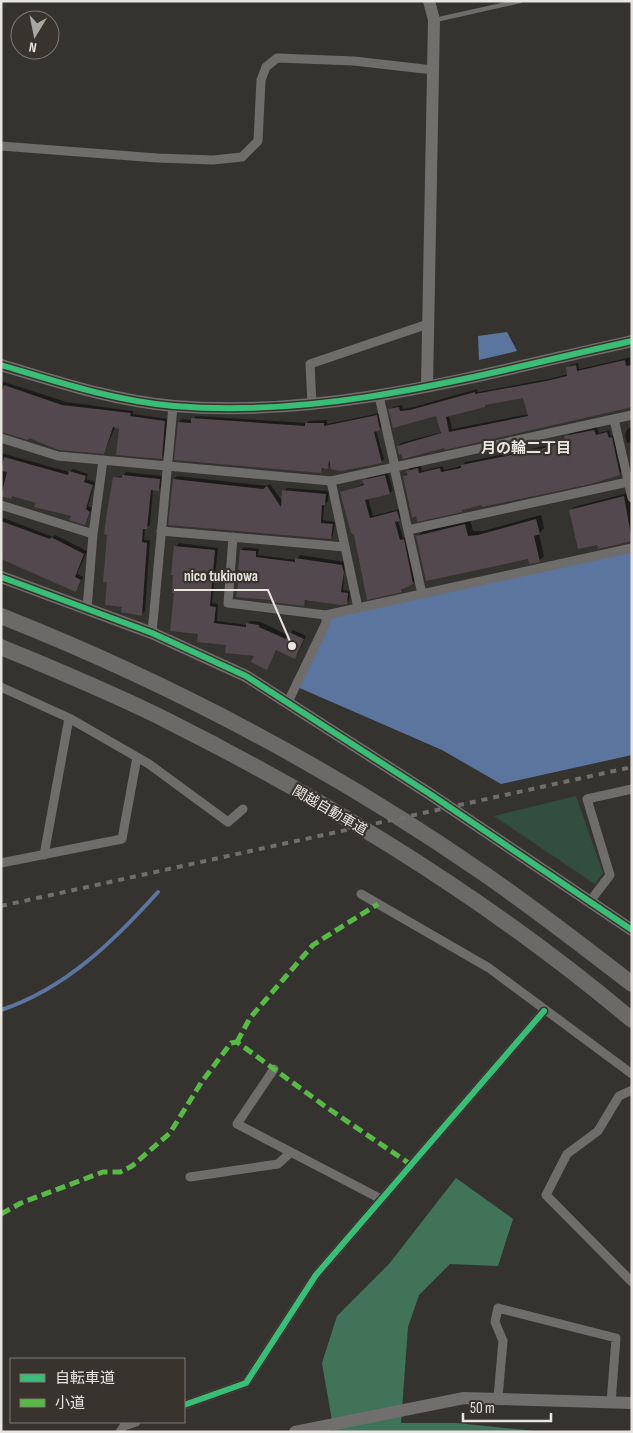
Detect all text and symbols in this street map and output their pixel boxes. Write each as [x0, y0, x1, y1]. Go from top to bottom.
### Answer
north arrow [10, 10, 60, 60]
text: N [28, 38, 38, 56]
district label: 月の輪二丁目 [481, 439, 571, 458]
callout: nico tukinowa [174, 560, 268, 590]
text: nico tukinowa [184, 567, 258, 586]
street label: 関越自動車道 [289, 782, 370, 839]
legend [10, 1358, 185, 1423]
text: 自転車道 [55, 1369, 115, 1388]
scale bar [463, 1390, 550, 1422]
text: 小道 [55, 1394, 85, 1413]
text: 50 m [470, 1399, 495, 1418]

